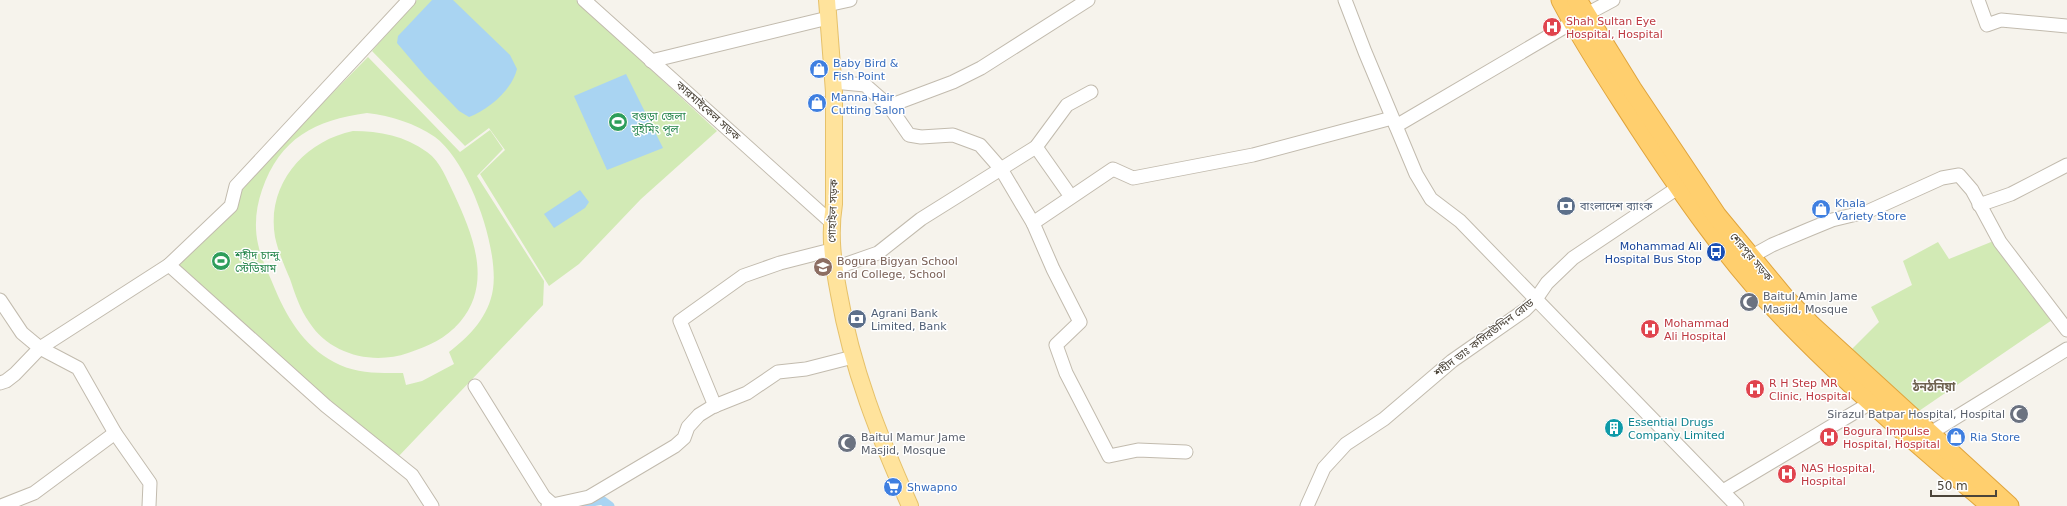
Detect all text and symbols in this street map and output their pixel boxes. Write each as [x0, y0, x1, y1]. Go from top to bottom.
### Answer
place label: Shah Sultan Eye Hospital, Hospital [1566, 15, 1663, 41]
hospital icon: Shah Sultan Eye Hospital, Hospital [1541, 16, 1563, 38]
place label: Baby Bird & Fish Point [833, 57, 899, 83]
shop icon: Baby Bird & Fish Point [808, 58, 830, 80]
street label: কারমাইকেল সড়ক [672, 78, 743, 143]
place label: Manna Hair Cutting Salon [831, 91, 905, 117]
shop icon: Manna Hair Cutting Salon [806, 92, 828, 114]
place label: বগুড়া জেলা সুইমিং পুল [631, 110, 687, 136]
sports icon: বগুড়া জেলা সুইমিং পুল [607, 111, 629, 133]
street label: গোহাইল সড়ক [825, 179, 841, 243]
bank icon: বাংলাদেশ ব্যাংক [1555, 195, 1577, 217]
place label: Khala Variety Store [1835, 197, 1906, 223]
shop icon: Khala Variety Store [1810, 198, 1832, 220]
place label: বাংলাদেশ ব্যাংক [1579, 200, 1653, 213]
street label: শেরপুর সড়ক [1727, 230, 1775, 284]
place label: Mohammad Ali Hospital Bus Stop [1605, 240, 1702, 266]
bus stop icon: Mohammad Ali Hospital Bus Stop [1705, 241, 1727, 263]
place label: শহীদ চান্দু স্টেডিয়াম [234, 249, 281, 275]
sports icon: শহীদ চান্দু স্টেডিয়াম [210, 250, 232, 272]
place label: Bogura Bigyan School and College, School [837, 255, 958, 281]
school or university icon: Bogura Bigyan School and College, School [812, 256, 834, 278]
place label: Baitul Amin Jame Masjid, Mosque [1763, 290, 1858, 316]
mosque icon: Baitul Amin Jame Masjid, Mosque [1738, 291, 1760, 313]
street label: শহীদ ডাঃ কসিরউদ্দিন রোড [1431, 296, 1536, 380]
place label: Agrani Bank Limited, Bank [871, 307, 947, 333]
bank icon: Agrani Bank Limited, Bank [846, 308, 868, 330]
place label: Mohammad Ali Hospital [1664, 317, 1729, 343]
hospital icon: Mohammad Ali Hospital [1639, 318, 1661, 340]
place label: R H Step MR Clinic, Hospital [1769, 377, 1851, 403]
hospital icon: R H Step MR Clinic, Hospital [1744, 378, 1766, 400]
district label: ঠনঠনিয়া [1912, 379, 1956, 394]
mosque icon: Sirazul Batpar Hospital, Hospital [2008, 403, 2030, 425]
place label: Sirazul Batpar Hospital, Hospital [1827, 408, 2005, 421]
place label: Essential Drugs Company Limited [1628, 416, 1725, 442]
building icon: Essential Drugs Company Limited [1603, 417, 1625, 439]
place label: Bogura Impulse Hospital, Hospital [1843, 425, 1940, 451]
hospital icon: Bogura Impulse Hospital, Hospital [1818, 426, 1840, 448]
shop icon: Ria Store [1945, 426, 1967, 448]
place label: Baitul Mamur Jame Masjid, Mosque [861, 431, 966, 457]
place label: Ria Store [1970, 431, 2020, 444]
mosque icon: Baitul Mamur Jame Masjid, Mosque [836, 432, 858, 454]
place label: NAS Hospital, Hospital [1801, 462, 1876, 488]
hospital icon: NAS Hospital, Hospital [1776, 463, 1798, 485]
scale bar [1931, 472, 1996, 498]
supermarket icon: Shwapno [882, 476, 904, 498]
text: 50 m [1937, 479, 1968, 493]
place label: Shwapno [907, 481, 958, 494]

